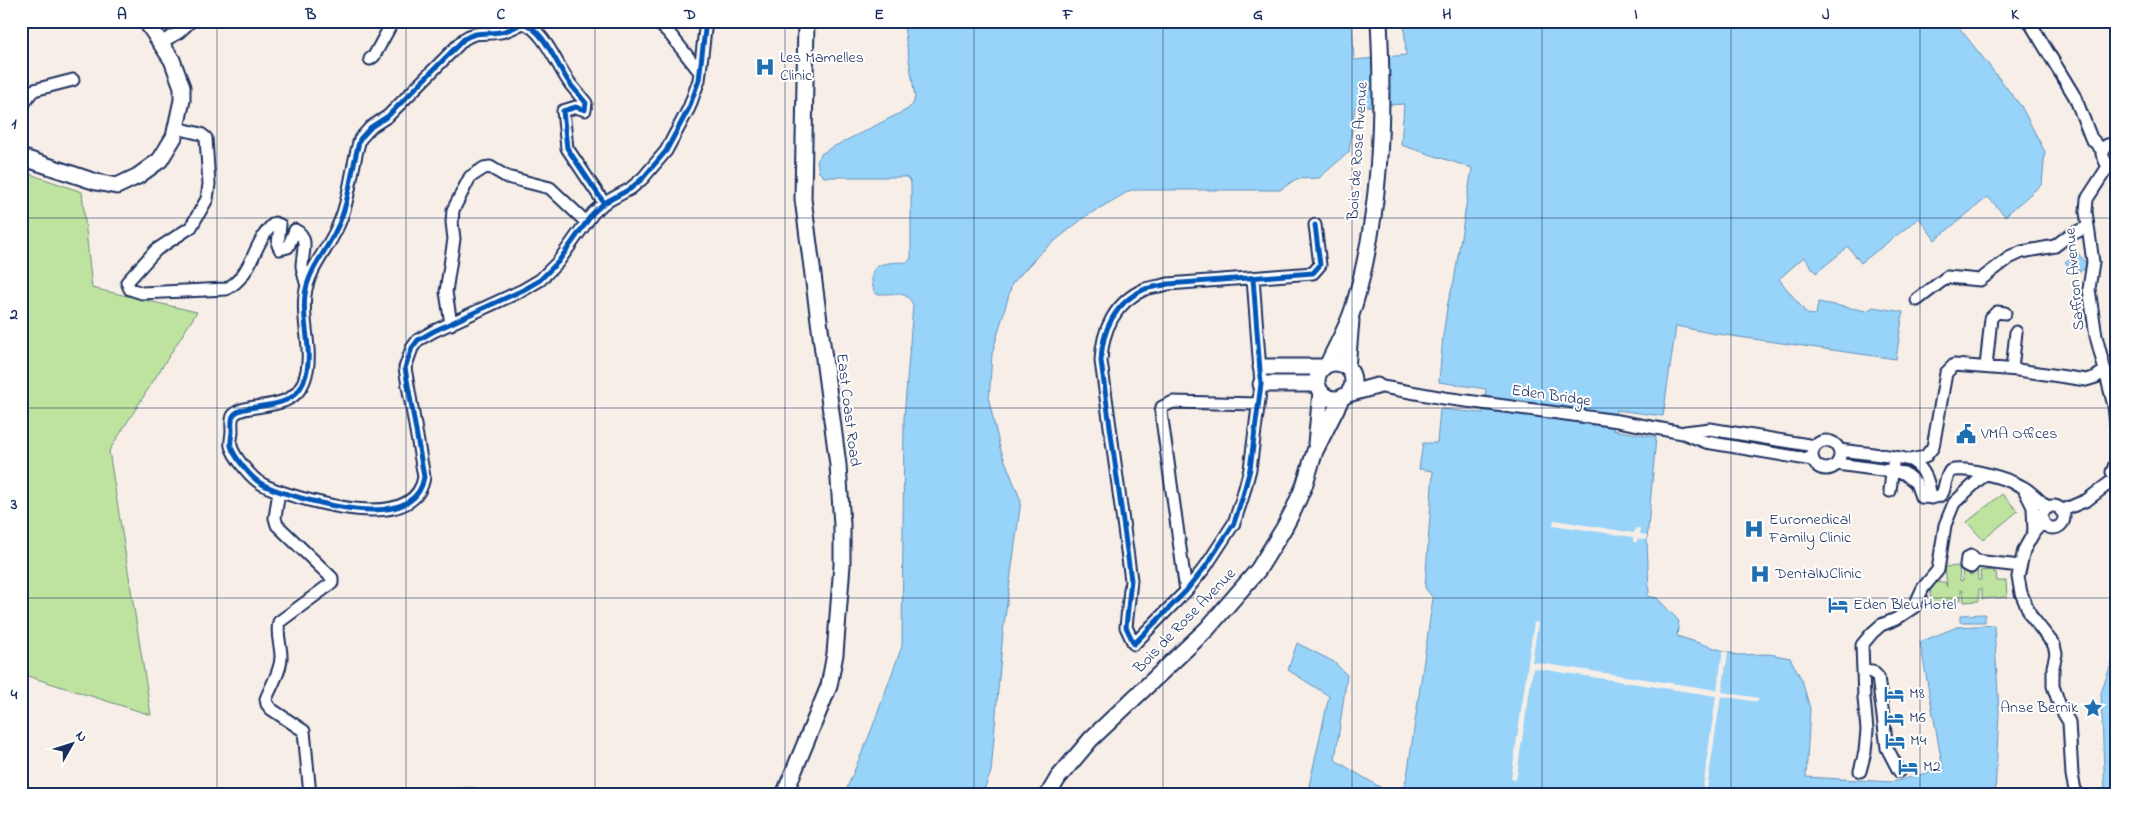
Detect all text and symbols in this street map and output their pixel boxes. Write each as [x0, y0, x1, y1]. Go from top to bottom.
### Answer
text: A [117, 3, 127, 27]
text: B [305, 3, 317, 27]
text: C [497, 3, 506, 27]
text: D [683, 3, 696, 27]
text: E [874, 3, 884, 27]
text: F [1062, 3, 1074, 27]
text: G [1253, 3, 1263, 27]
text: H [1442, 3, 1452, 27]
text: I [1634, 3, 1638, 27]
text: J [1822, 3, 1830, 27]
text: K [2011, 3, 2020, 27]
place label: Les Mamelles Clinic [780, 46, 864, 88]
hospital icon: Les Mamelles Clinic [754, 56, 776, 78]
street label: Bois de Rose Avenue [1341, 80, 1375, 222]
text: 1 [11, 112, 17, 136]
street label: Saffron Avenue [2058, 226, 2091, 331]
text: 2 [9, 303, 18, 327]
street label: East Coast Road [829, 352, 867, 468]
street label: Eden Bridge [1510, 379, 1593, 414]
place label: VMA Offices [1980, 422, 2057, 446]
public building icon: VMA Offices [1955, 423, 1977, 445]
text: 3 [10, 493, 18, 517]
place label: Euromedical Family Clinic [1768, 508, 1852, 550]
hospital icon: Euromedical Family Clinic [1743, 518, 1765, 540]
street label: Bois de Rose Avenue [1128, 562, 1242, 680]
place label: DentalNClinic [1774, 562, 1862, 586]
hospital icon: DentalNClinic [1749, 563, 1771, 585]
place label: Eden Bleu Hotel [1853, 593, 1957, 617]
hotel icon: Eden Bleu Hotel [1827, 594, 1849, 616]
place label: M8 [1909, 682, 1925, 706]
text: 4 [10, 683, 18, 707]
hotel icon: M8 [1883, 683, 1905, 705]
place label: Anse Bernik [2000, 696, 2079, 720]
place icon: Anse Bernik [2082, 697, 2104, 719]
place label: M6 [1909, 706, 1926, 730]
hotel icon: M6 [1883, 707, 1905, 729]
north arrow [48, 718, 98, 768]
text: N [70, 726, 92, 747]
place label: M4 [1910, 729, 1927, 753]
hotel icon: M4 [1884, 730, 1906, 752]
place label: M2 [1923, 755, 1941, 779]
hotel icon: M2 [1897, 756, 1919, 778]

